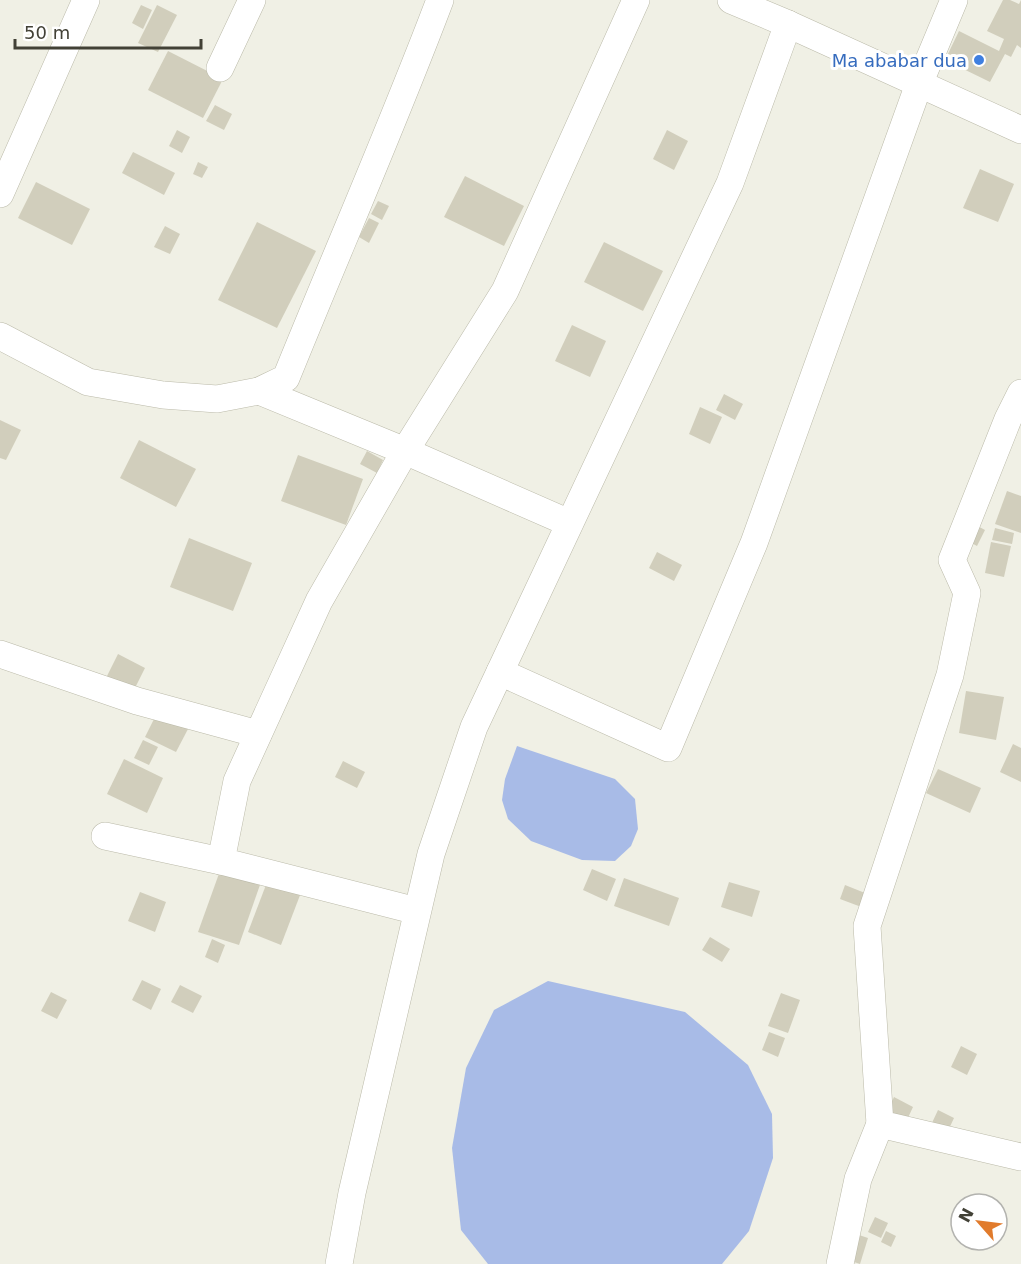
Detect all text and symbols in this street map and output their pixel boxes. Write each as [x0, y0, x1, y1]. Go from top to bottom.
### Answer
scale bar [15, 12, 201, 50]
text: 50 m [24, 22, 70, 43]
place label: Ma ababar dua [832, 50, 967, 71]
marker: Ma ababar dua [972, 53, 986, 67]
north arrow [949, 1192, 1009, 1252]
text: N [955, 1205, 978, 1226]

